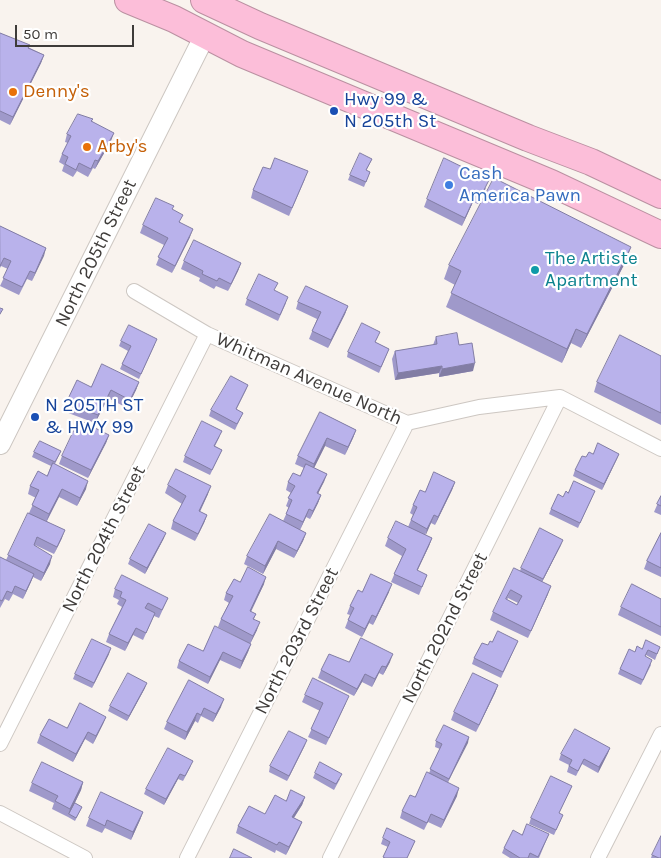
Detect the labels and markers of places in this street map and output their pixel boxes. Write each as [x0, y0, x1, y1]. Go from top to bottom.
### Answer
place label: Denny's [23, 81, 90, 103]
marker: Denny's [7, 86, 19, 98]
place label: Hwy 99 & N 205th St [344, 89, 436, 133]
marker: Hwy 99 & N 205th St [328, 105, 340, 117]
place label: Arby's [97, 136, 147, 158]
marker: Arby's [81, 141, 93, 153]
place label: Cash America Pawn [459, 163, 581, 207]
marker: Cash America Pawn [443, 179, 455, 191]
place label: The Artiste Apartment [545, 248, 638, 292]
marker: The Artiste Apartment [529, 264, 541, 276]
place label: N 205TH ST & HWY 99 [45, 395, 143, 439]
marker: N 205TH ST & HWY 99 [29, 411, 41, 423]

